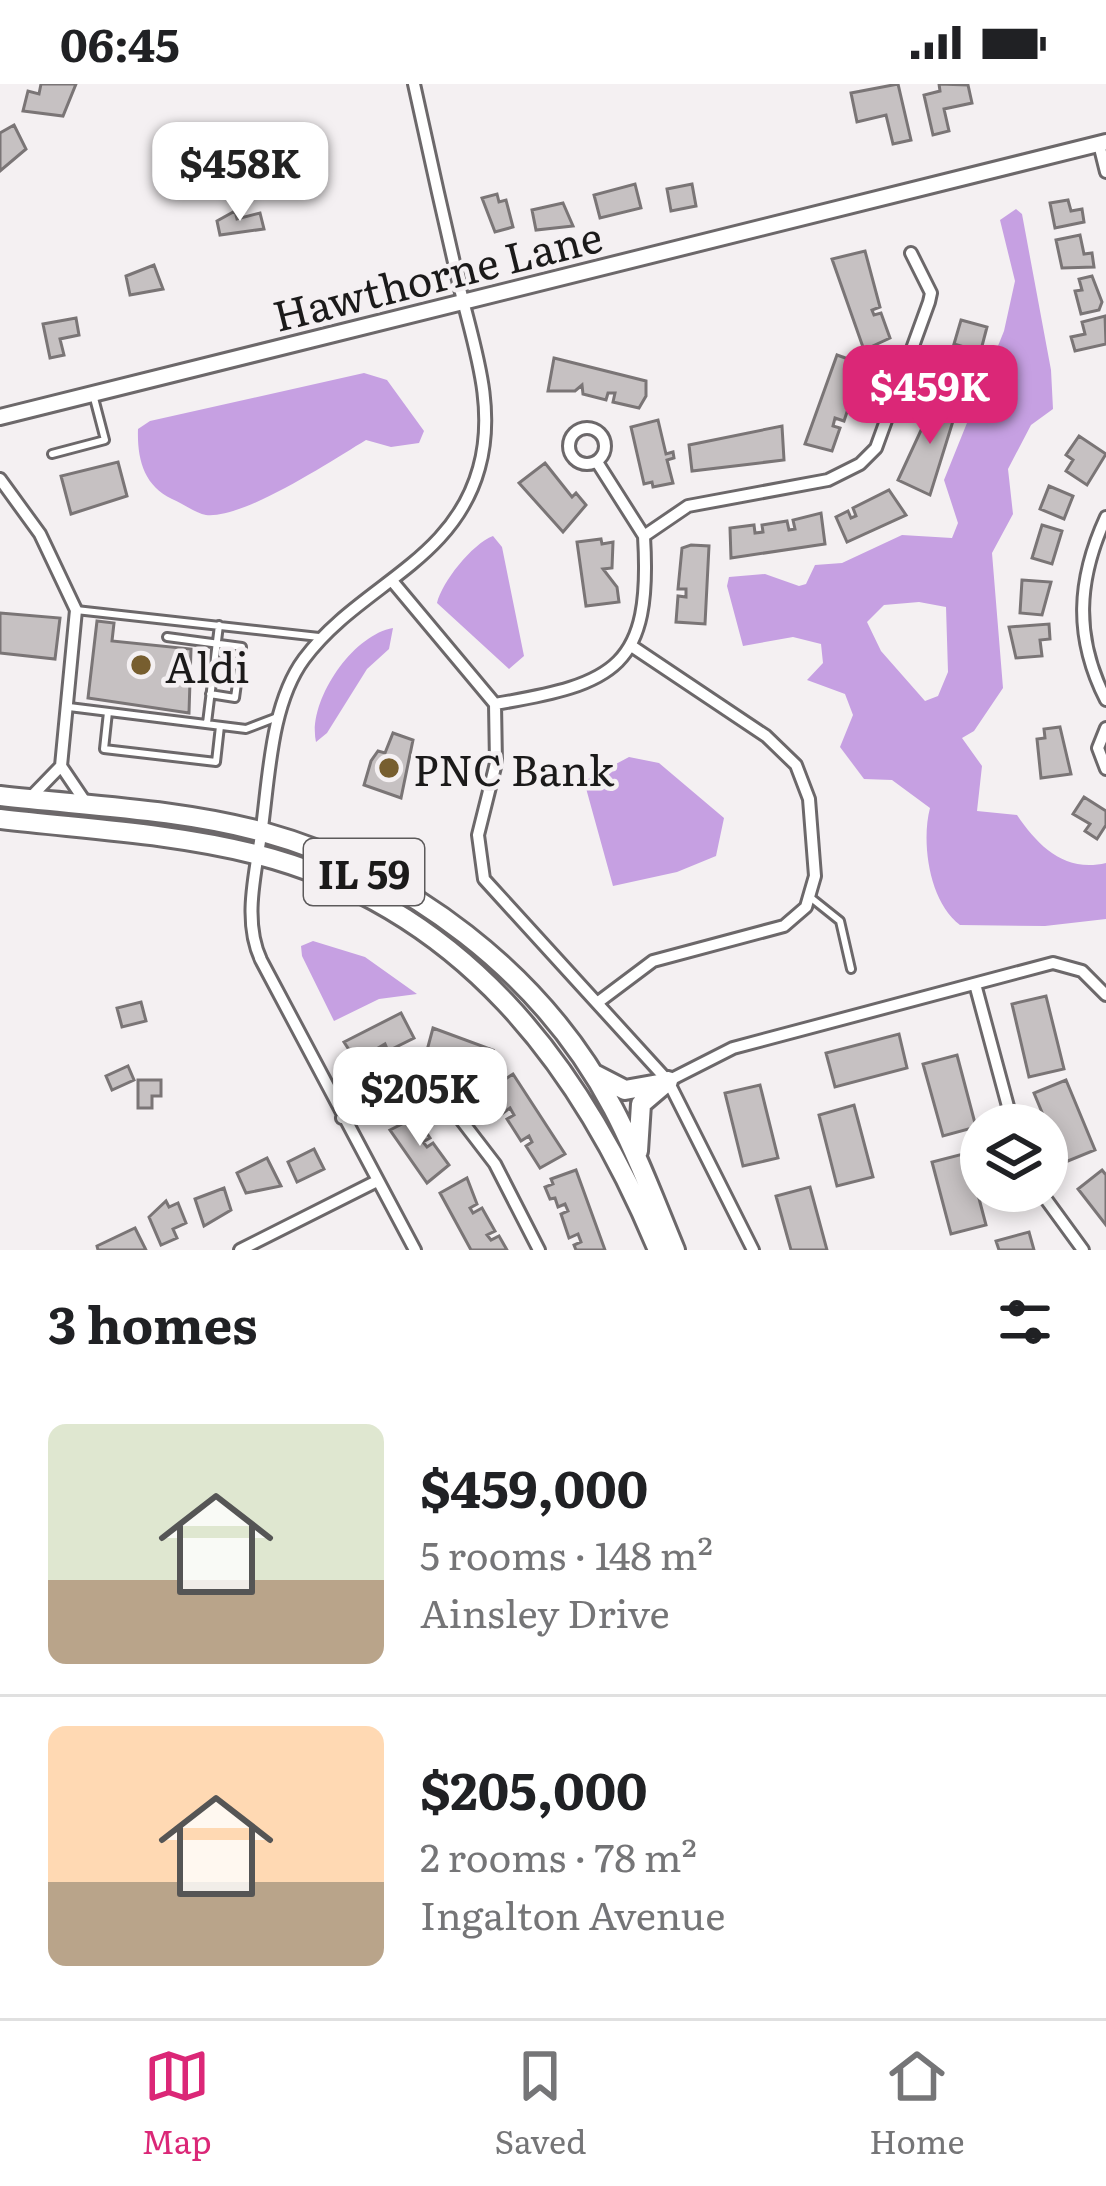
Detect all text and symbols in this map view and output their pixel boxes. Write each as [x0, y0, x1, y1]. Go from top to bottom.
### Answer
text: 06:45 [60, 9, 180, 76]
pin: $458K [156, 122, 324, 224]
text: $458K [179, 132, 301, 190]
street label: Hawthorne Lane [266, 203, 608, 345]
pin: $459K [846, 345, 1014, 447]
text: $459K [870, 355, 990, 413]
place label: Aldi [165, 634, 249, 696]
marker: Aldi [128, 652, 154, 678]
place label: PNC Bank [413, 737, 614, 799]
marker: PNC Bank [376, 755, 402, 781]
road number: IL 59 [304, 839, 424, 905]
pin: $205K [336, 1047, 504, 1149]
text: $205K [360, 1057, 480, 1115]
map controls [960, 1104, 1068, 1212]
button: layers [960, 1104, 1068, 1212]
text: 3 homes [48, 1284, 257, 1360]
icon: filters [992, 1289, 1058, 1355]
text: $459,000 [420, 1448, 648, 1524]
icon: home [144, 1472, 288, 1616]
text: 5 rooms · 148 m² [420, 1524, 713, 1582]
text: Ainsley Drive [420, 1582, 670, 1640]
text: $205,000 [420, 1750, 648, 1826]
icon: home [144, 1774, 288, 1918]
text: 2 rooms · 78 m² [420, 1826, 697, 1884]
text: Ingalton Avenue [420, 1884, 725, 1942]
tab: Map [141, 2043, 212, 2164]
tab: Saved [495, 2043, 586, 2164]
tab: Home [869, 2043, 965, 2164]

